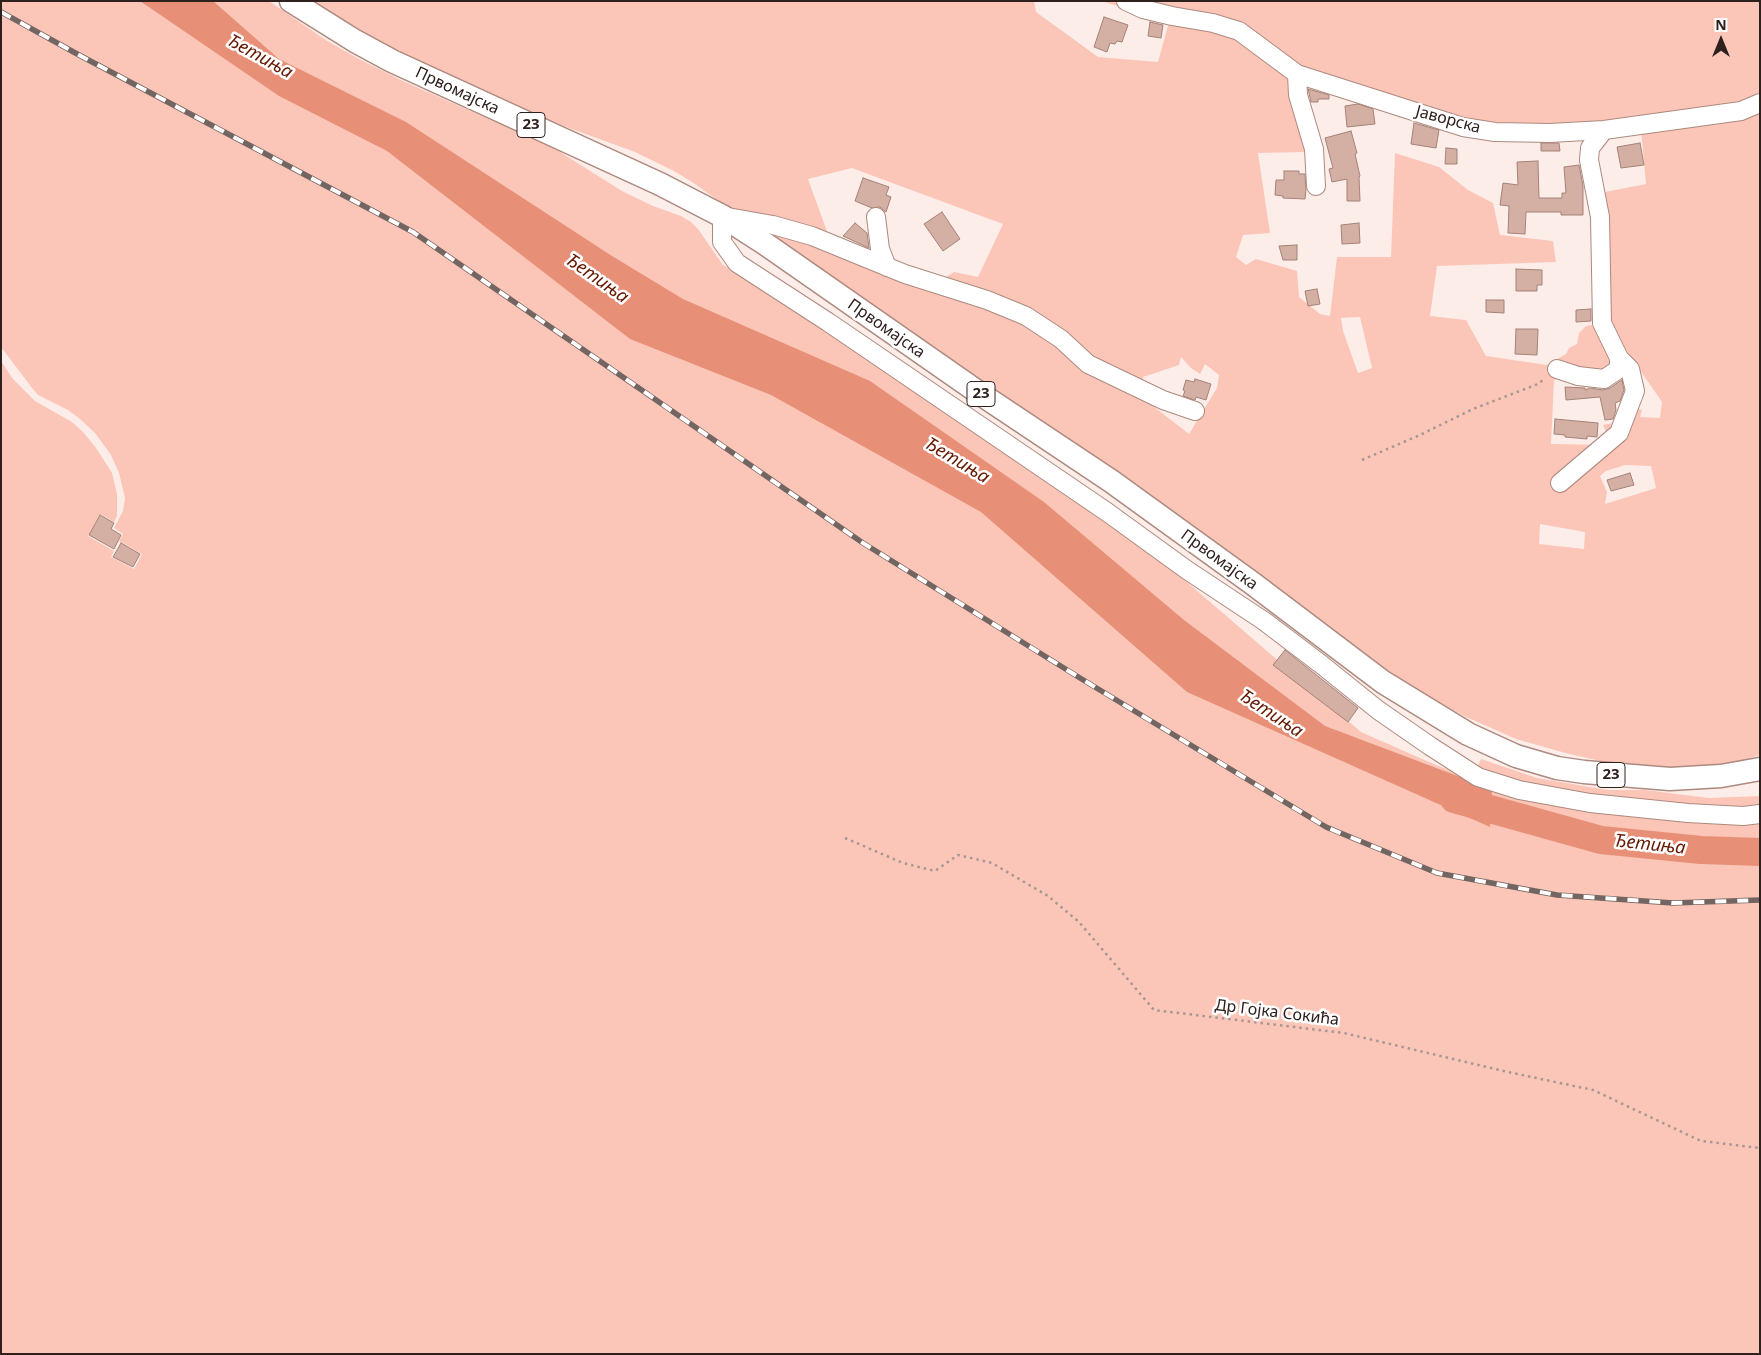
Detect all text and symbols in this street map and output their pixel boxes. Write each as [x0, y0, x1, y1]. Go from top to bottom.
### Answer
north arrow [1696, 15, 1746, 65]
text: N [1715, 15, 1727, 34]
water label: Ђетиња [224, 30, 296, 84]
street label: Првомајска [412, 63, 502, 119]
street label: Јаворска [1413, 102, 1483, 138]
road number: 23 [517, 112, 545, 138]
water label: Ђетиња [562, 250, 632, 308]
street label: Првомајска [844, 295, 928, 363]
road number: 23 [967, 382, 995, 406]
water label: Ђетиња [921, 433, 993, 489]
street label: Првомајска [1177, 526, 1261, 594]
water label: Ђетиња [1235, 686, 1307, 742]
road number: 23 [1597, 762, 1625, 788]
water label: Ђетиња [1613, 831, 1687, 859]
street label: Др Гојка Сокића [1214, 996, 1340, 1030]

